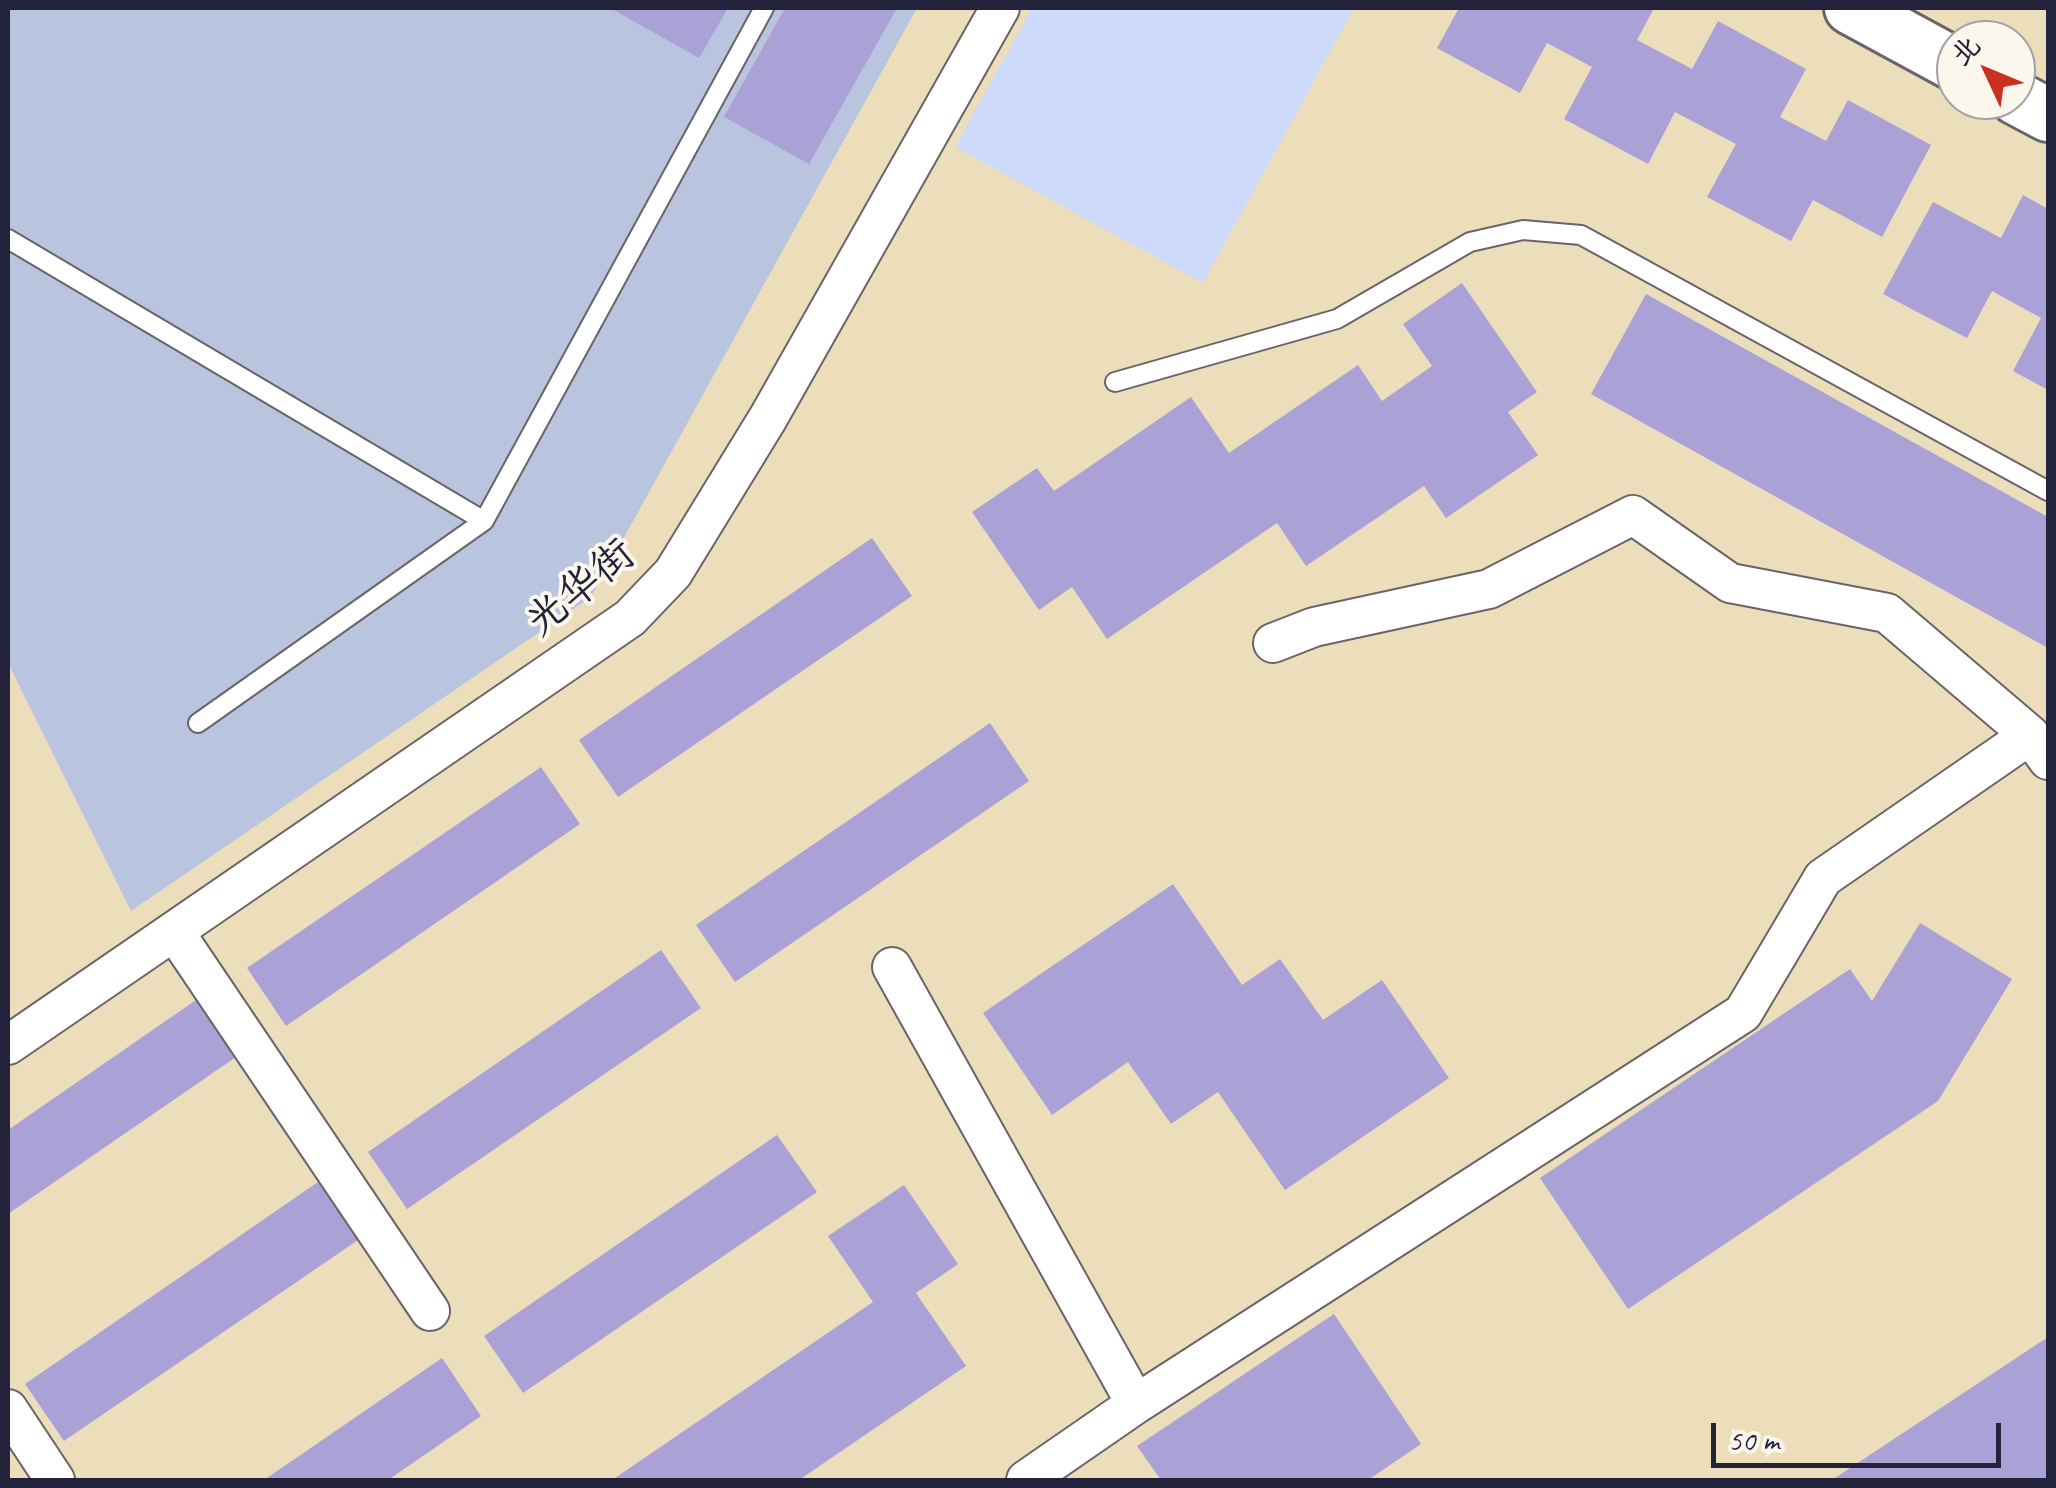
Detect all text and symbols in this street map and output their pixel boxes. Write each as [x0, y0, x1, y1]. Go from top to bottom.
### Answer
north arrow [1936, 20, 2036, 120]
text: 北 [1943, 28, 1988, 72]
street label: 光华街 [516, 530, 646, 648]
scale bar [1716, 1403, 2006, 1465]
text: 50 m [1728, 1421, 1779, 1459]

